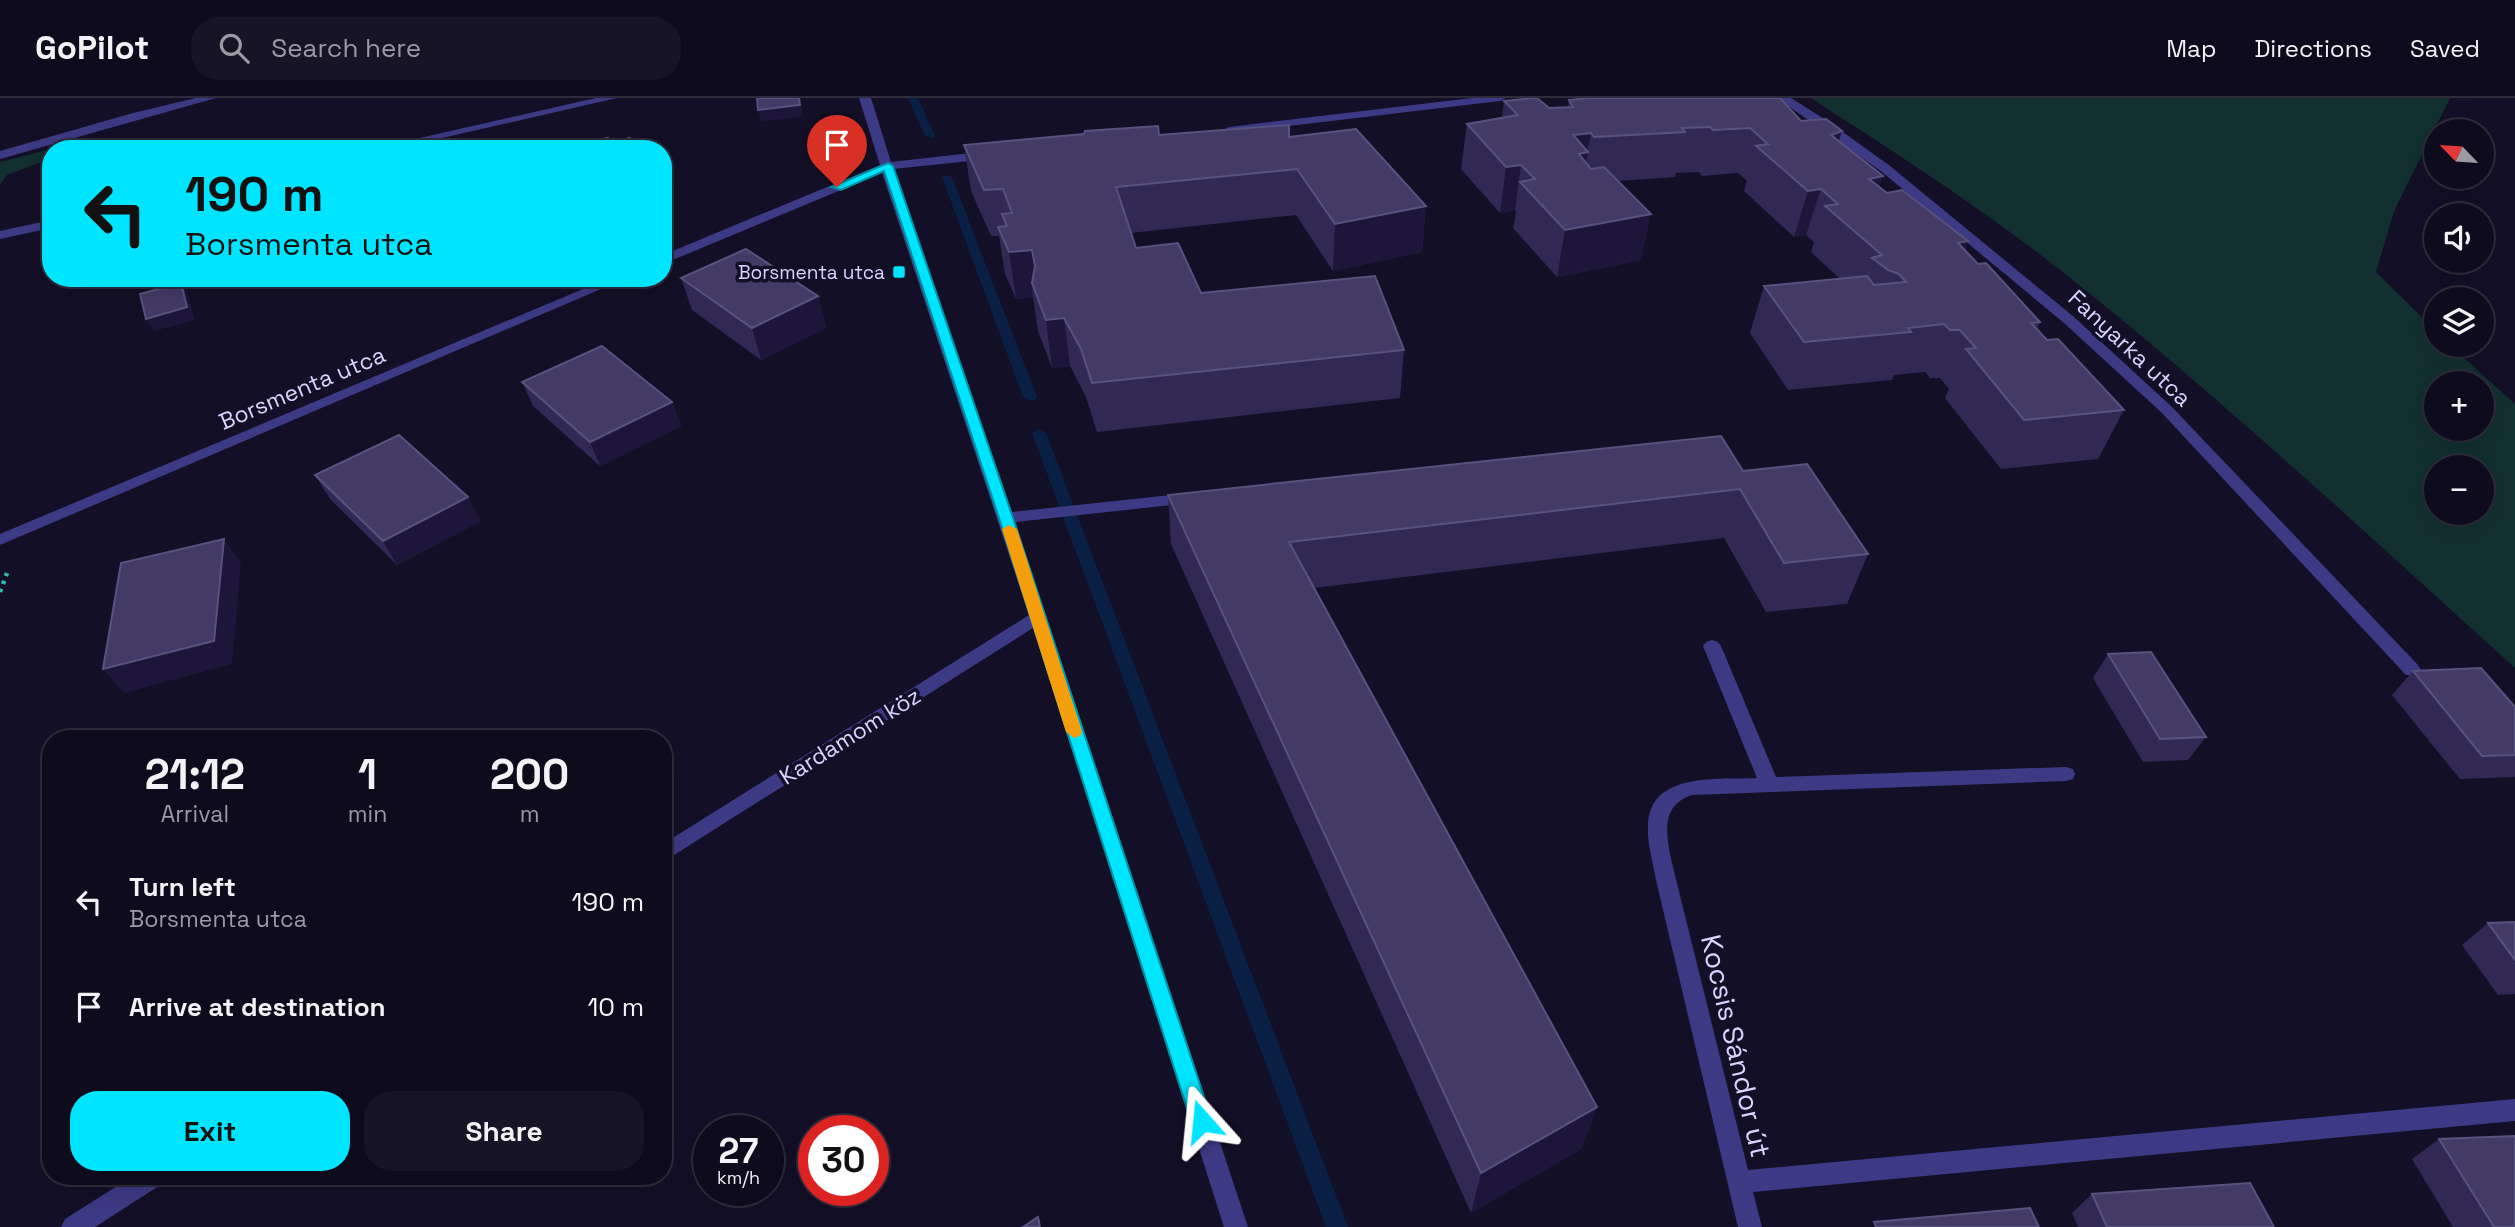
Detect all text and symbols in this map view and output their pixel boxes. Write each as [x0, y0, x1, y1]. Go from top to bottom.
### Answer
search box [191, 17, 681, 80]
text: GoPilot [35, 27, 149, 69]
icon: search [215, 29, 253, 67]
text: Search here [271, 31, 421, 65]
text: Map [2166, 33, 2216, 64]
text: Directions [2254, 33, 2372, 64]
text: Saved [2410, 33, 2480, 64]
pin [807, 115, 867, 187]
north arrow [2424, 119, 2494, 189]
map controls [2424, 119, 2494, 525]
icon: arrive [818, 126, 856, 164]
text: 190 m [185, 163, 323, 225]
icon: left [70, 168, 161, 259]
button: sound [2424, 203, 2494, 273]
text: Borsmenta utca [185, 224, 433, 264]
place label: Borsmenta utca [738, 260, 885, 285]
marker: Borsmenta utca [891, 264, 907, 280]
street label: Fanyarka utca [2062, 283, 2198, 413]
button: layers [2424, 287, 2494, 357]
street label: Borsmenta utca [214, 339, 390, 437]
button: + [2424, 371, 2494, 441]
button: − [2424, 455, 2494, 525]
street label: Kardamom köz [774, 681, 926, 791]
text: 21:12 [145, 748, 245, 801]
text: 1 [358, 748, 377, 801]
text: 200 [490, 748, 569, 801]
text: Arrival [161, 799, 229, 829]
text: min [348, 799, 387, 829]
text: m [520, 799, 540, 829]
text: Turn left [129, 870, 236, 904]
icon: left [70, 883, 108, 921]
text: 190 m [572, 885, 644, 919]
text: Borsmenta utca [129, 904, 307, 934]
street label: Kocsis Sándor út [1693, 931, 1779, 1161]
icon: arrive [70, 988, 108, 1026]
text: Arrive at destination [129, 990, 386, 1024]
text: 10 m [587, 990, 644, 1024]
position arrow [1165, 1084, 1239, 1158]
button: Exit [70, 1091, 350, 1171]
button: Share [364, 1091, 644, 1171]
speed limit sign: 30 [798, 1115, 889, 1206]
text: 27 [719, 1129, 758, 1173]
text: km/h [717, 1166, 760, 1189]

